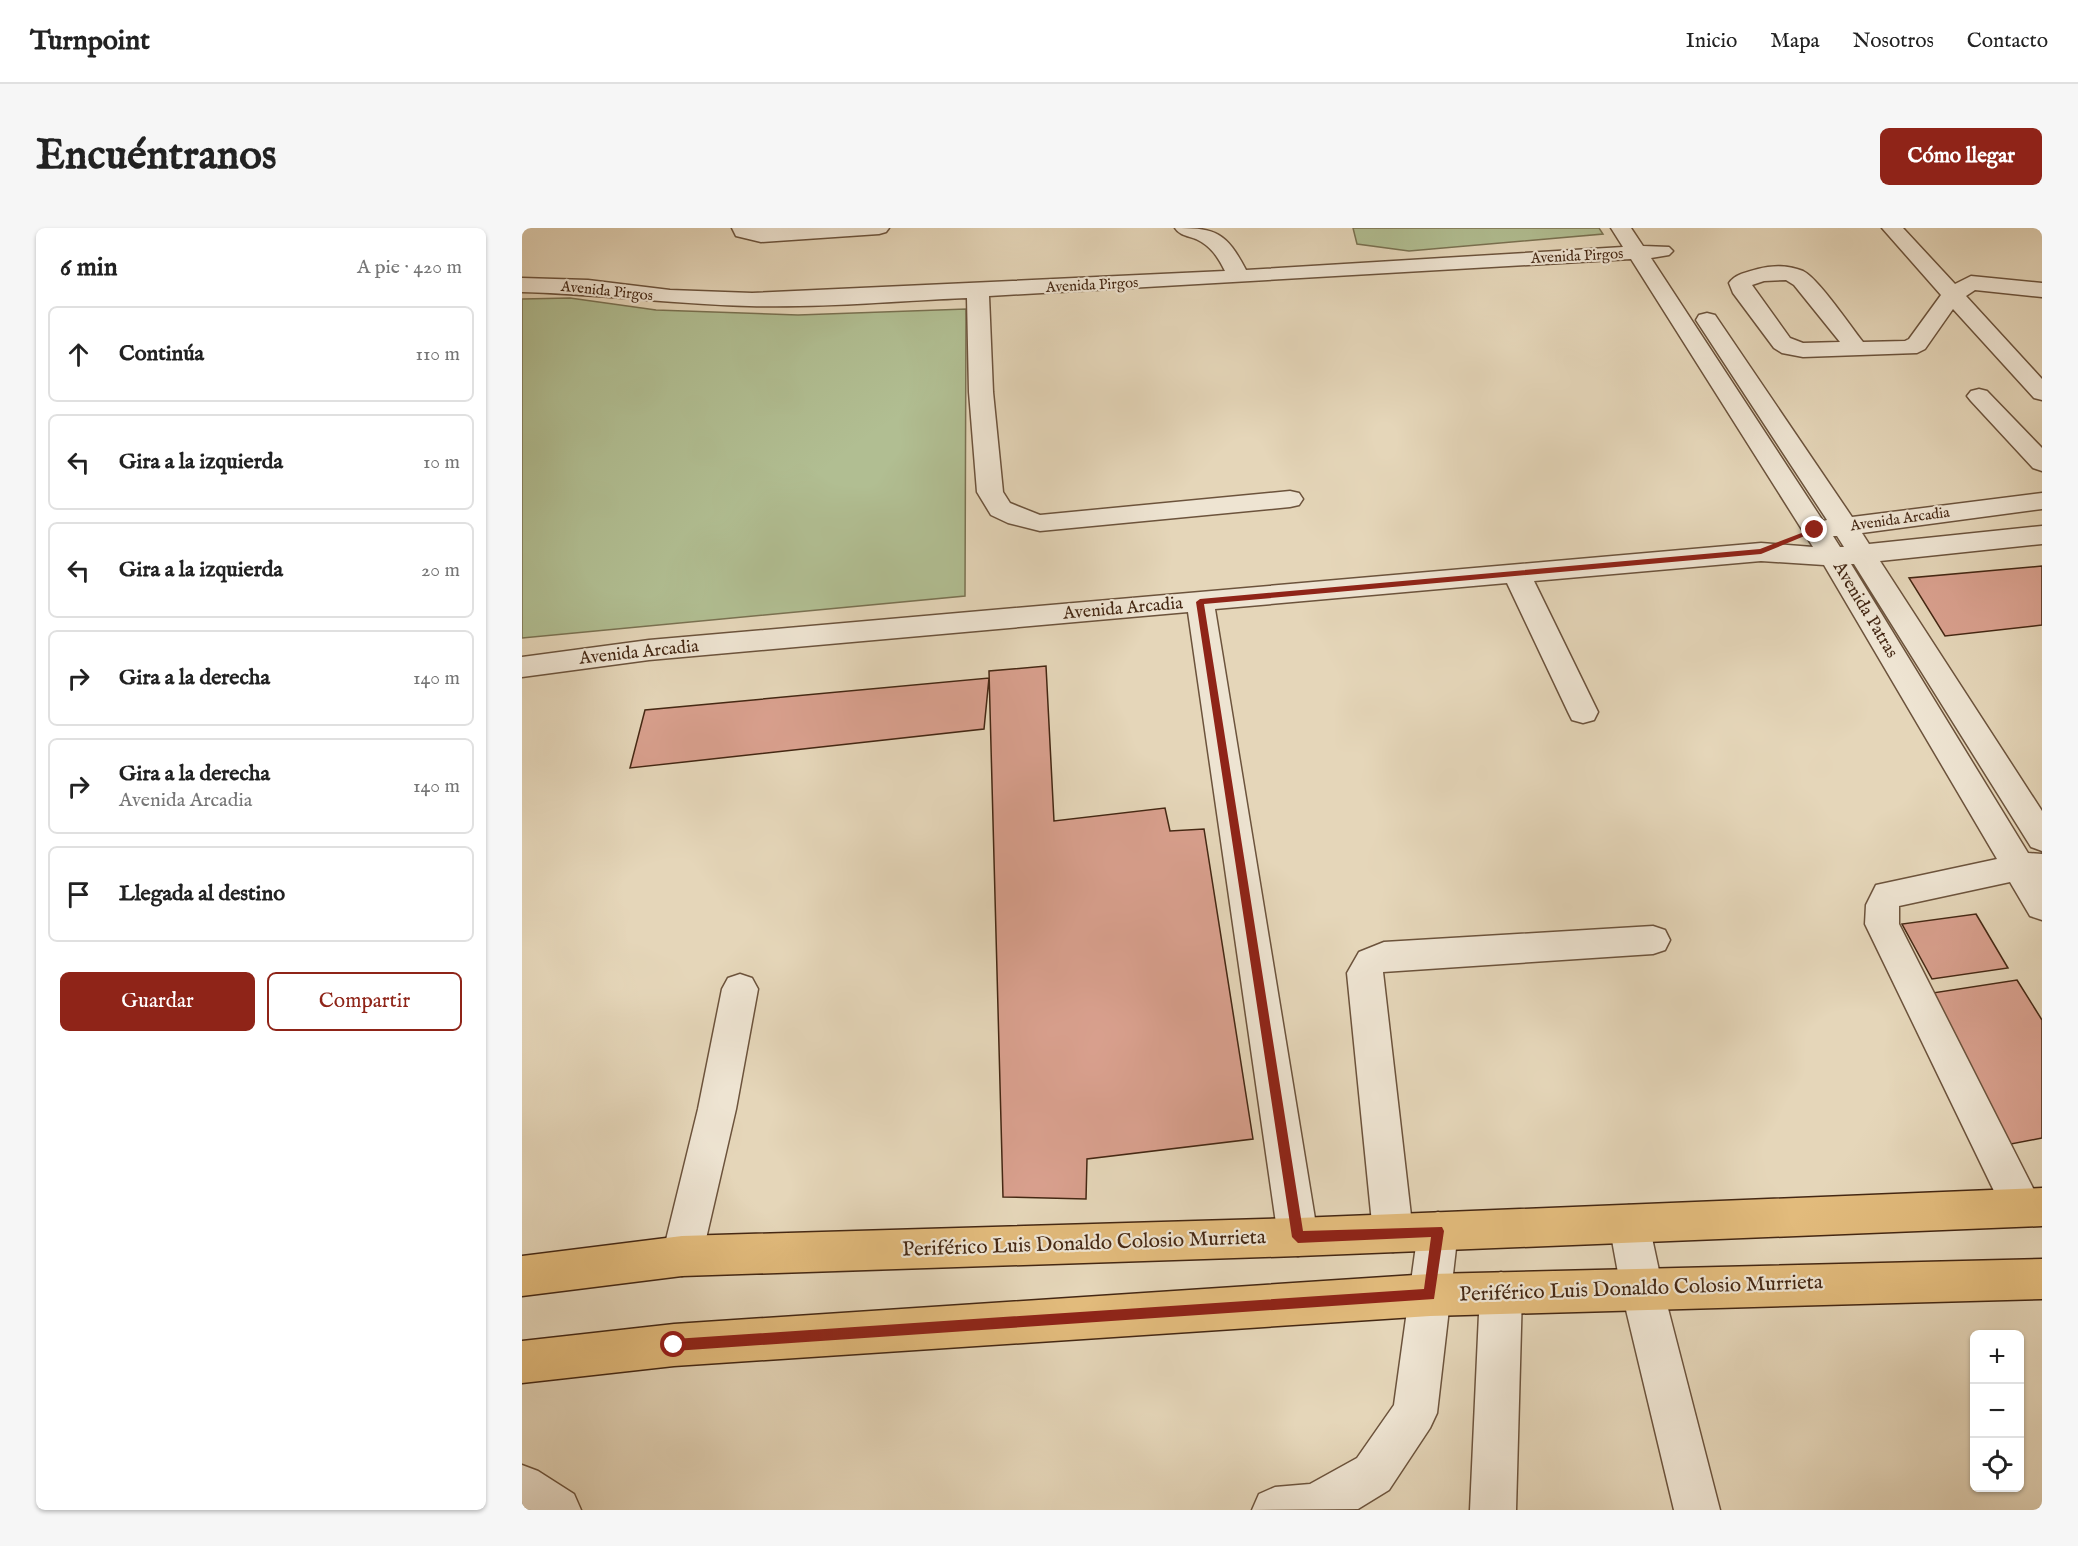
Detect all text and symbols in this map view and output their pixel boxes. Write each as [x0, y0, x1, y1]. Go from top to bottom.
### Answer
text: Turnpoint [30, 24, 150, 59]
text: Inicio [1686, 28, 1737, 55]
text: Mapa [1770, 28, 1820, 55]
text: Nosotros [1853, 28, 1934, 55]
text: Contacto [1967, 28, 2048, 55]
button: Cómo llegar [1880, 128, 2042, 185]
text: Encuéntranos [36, 130, 277, 183]
street label: Avenida Pirgos [1529, 244, 1624, 268]
text: 6 min [60, 251, 118, 284]
text: A pie · 420 m [357, 255, 462, 280]
street label: Avenida Pirgos [1044, 273, 1139, 297]
street label: Avenida Pirgos [559, 277, 654, 305]
icon: ahead [62, 338, 95, 371]
text: Continúa [119, 340, 204, 368]
text: 110 m [416, 342, 460, 367]
icon: left [62, 446, 95, 479]
text: Gira a la izquierda [119, 448, 283, 476]
text: 10 m [423, 450, 460, 475]
street label: Avenida Arcadia [1848, 503, 1951, 536]
route end [1801, 516, 1827, 542]
icon: left [62, 554, 95, 587]
text: Gira a la izquierda [119, 556, 283, 584]
street label: Avenida Patras [1827, 557, 1903, 662]
text: 20 m [421, 558, 460, 583]
street label: Avenida Arcadia [1061, 592, 1184, 626]
street label: Avenida Arcadia [577, 635, 700, 671]
icon: right [62, 662, 95, 695]
text: Gira a la derecha [119, 664, 270, 692]
text: 140 m [413, 666, 460, 691]
text: Gira a la derecha [119, 760, 270, 788]
icon: right [62, 770, 95, 803]
text: 140 m [413, 774, 460, 799]
text: Avenida Arcadia [119, 788, 252, 813]
icon: arrive [62, 878, 95, 911]
text: Llegada al destino [119, 880, 285, 908]
button: Guardar [60, 972, 255, 1031]
button: Compartir [267, 972, 462, 1031]
street label: Periférico Luis Donaldo Colosio Murrieta [902, 1224, 1267, 1264]
street label: Periférico Luis Donaldo Colosio Murrieta [1459, 1269, 1824, 1309]
map controls [1970, 1330, 2024, 1492]
button: + [1970, 1330, 2024, 1384]
route start [660, 1331, 686, 1357]
button: − [1970, 1384, 2024, 1438]
button: locate [1970, 1438, 2024, 1492]

